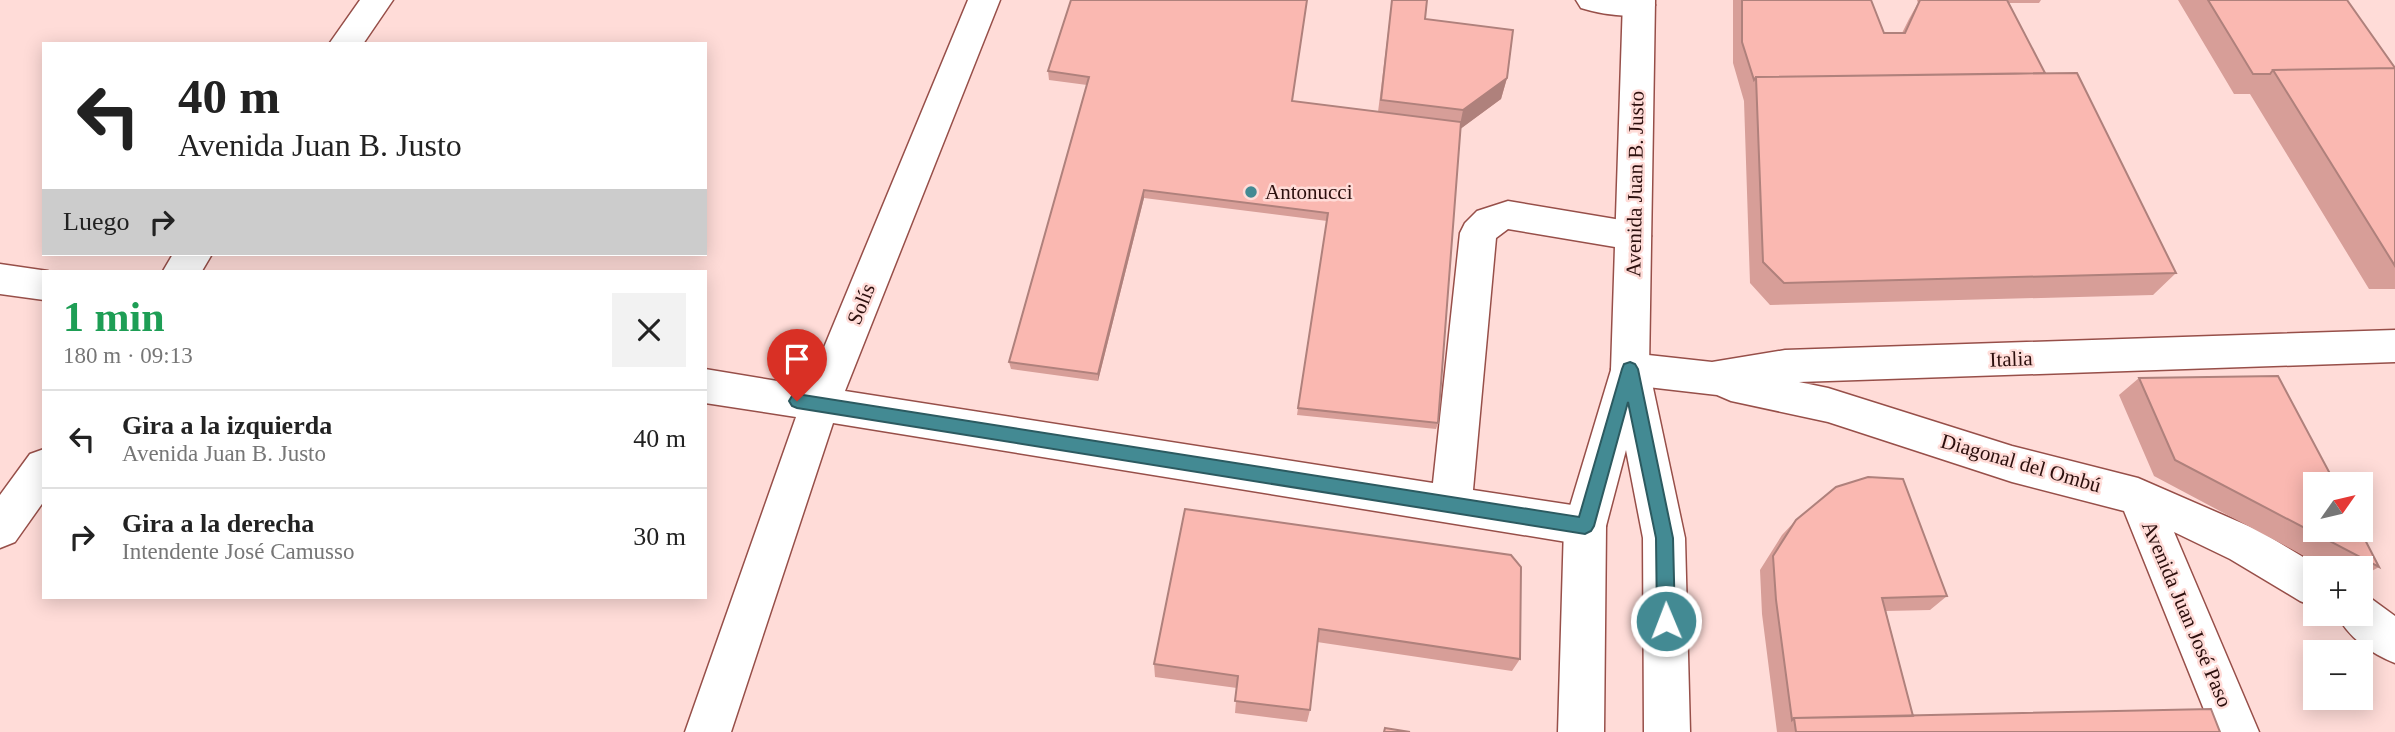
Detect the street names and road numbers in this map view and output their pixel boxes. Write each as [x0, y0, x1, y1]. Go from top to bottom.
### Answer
street label: Avenida Juan B. Justo [1621, 91, 1649, 277]
street label: Solís [842, 280, 880, 328]
street label: Italia [1989, 346, 2034, 372]
street label: Diagonal del Ombú [1938, 429, 2104, 497]
street label: Avenida Juan José Paso [2137, 517, 2237, 711]

